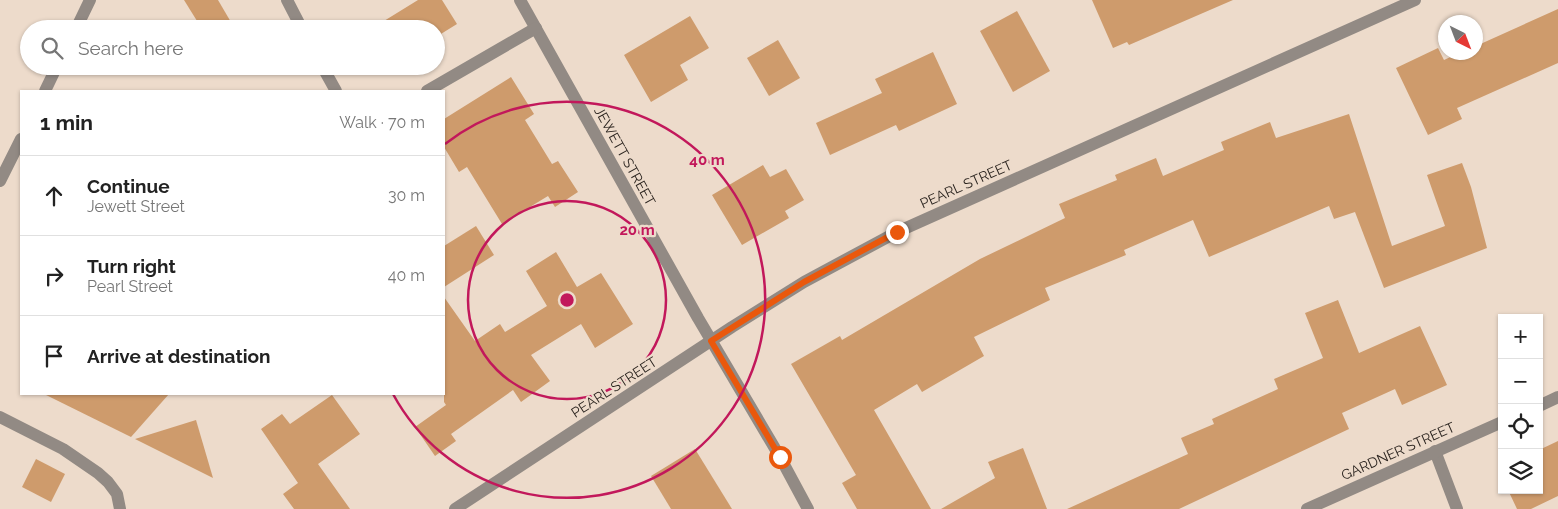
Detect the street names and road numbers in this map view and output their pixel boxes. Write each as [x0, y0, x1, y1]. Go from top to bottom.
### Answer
street label: JEWETT STREET [591, 104, 659, 209]
street label: PEARL STREET [918, 156, 1015, 211]
street label: PEARL STREET [568, 353, 660, 421]
street label: GARDNER STREET [1339, 419, 1458, 483]

